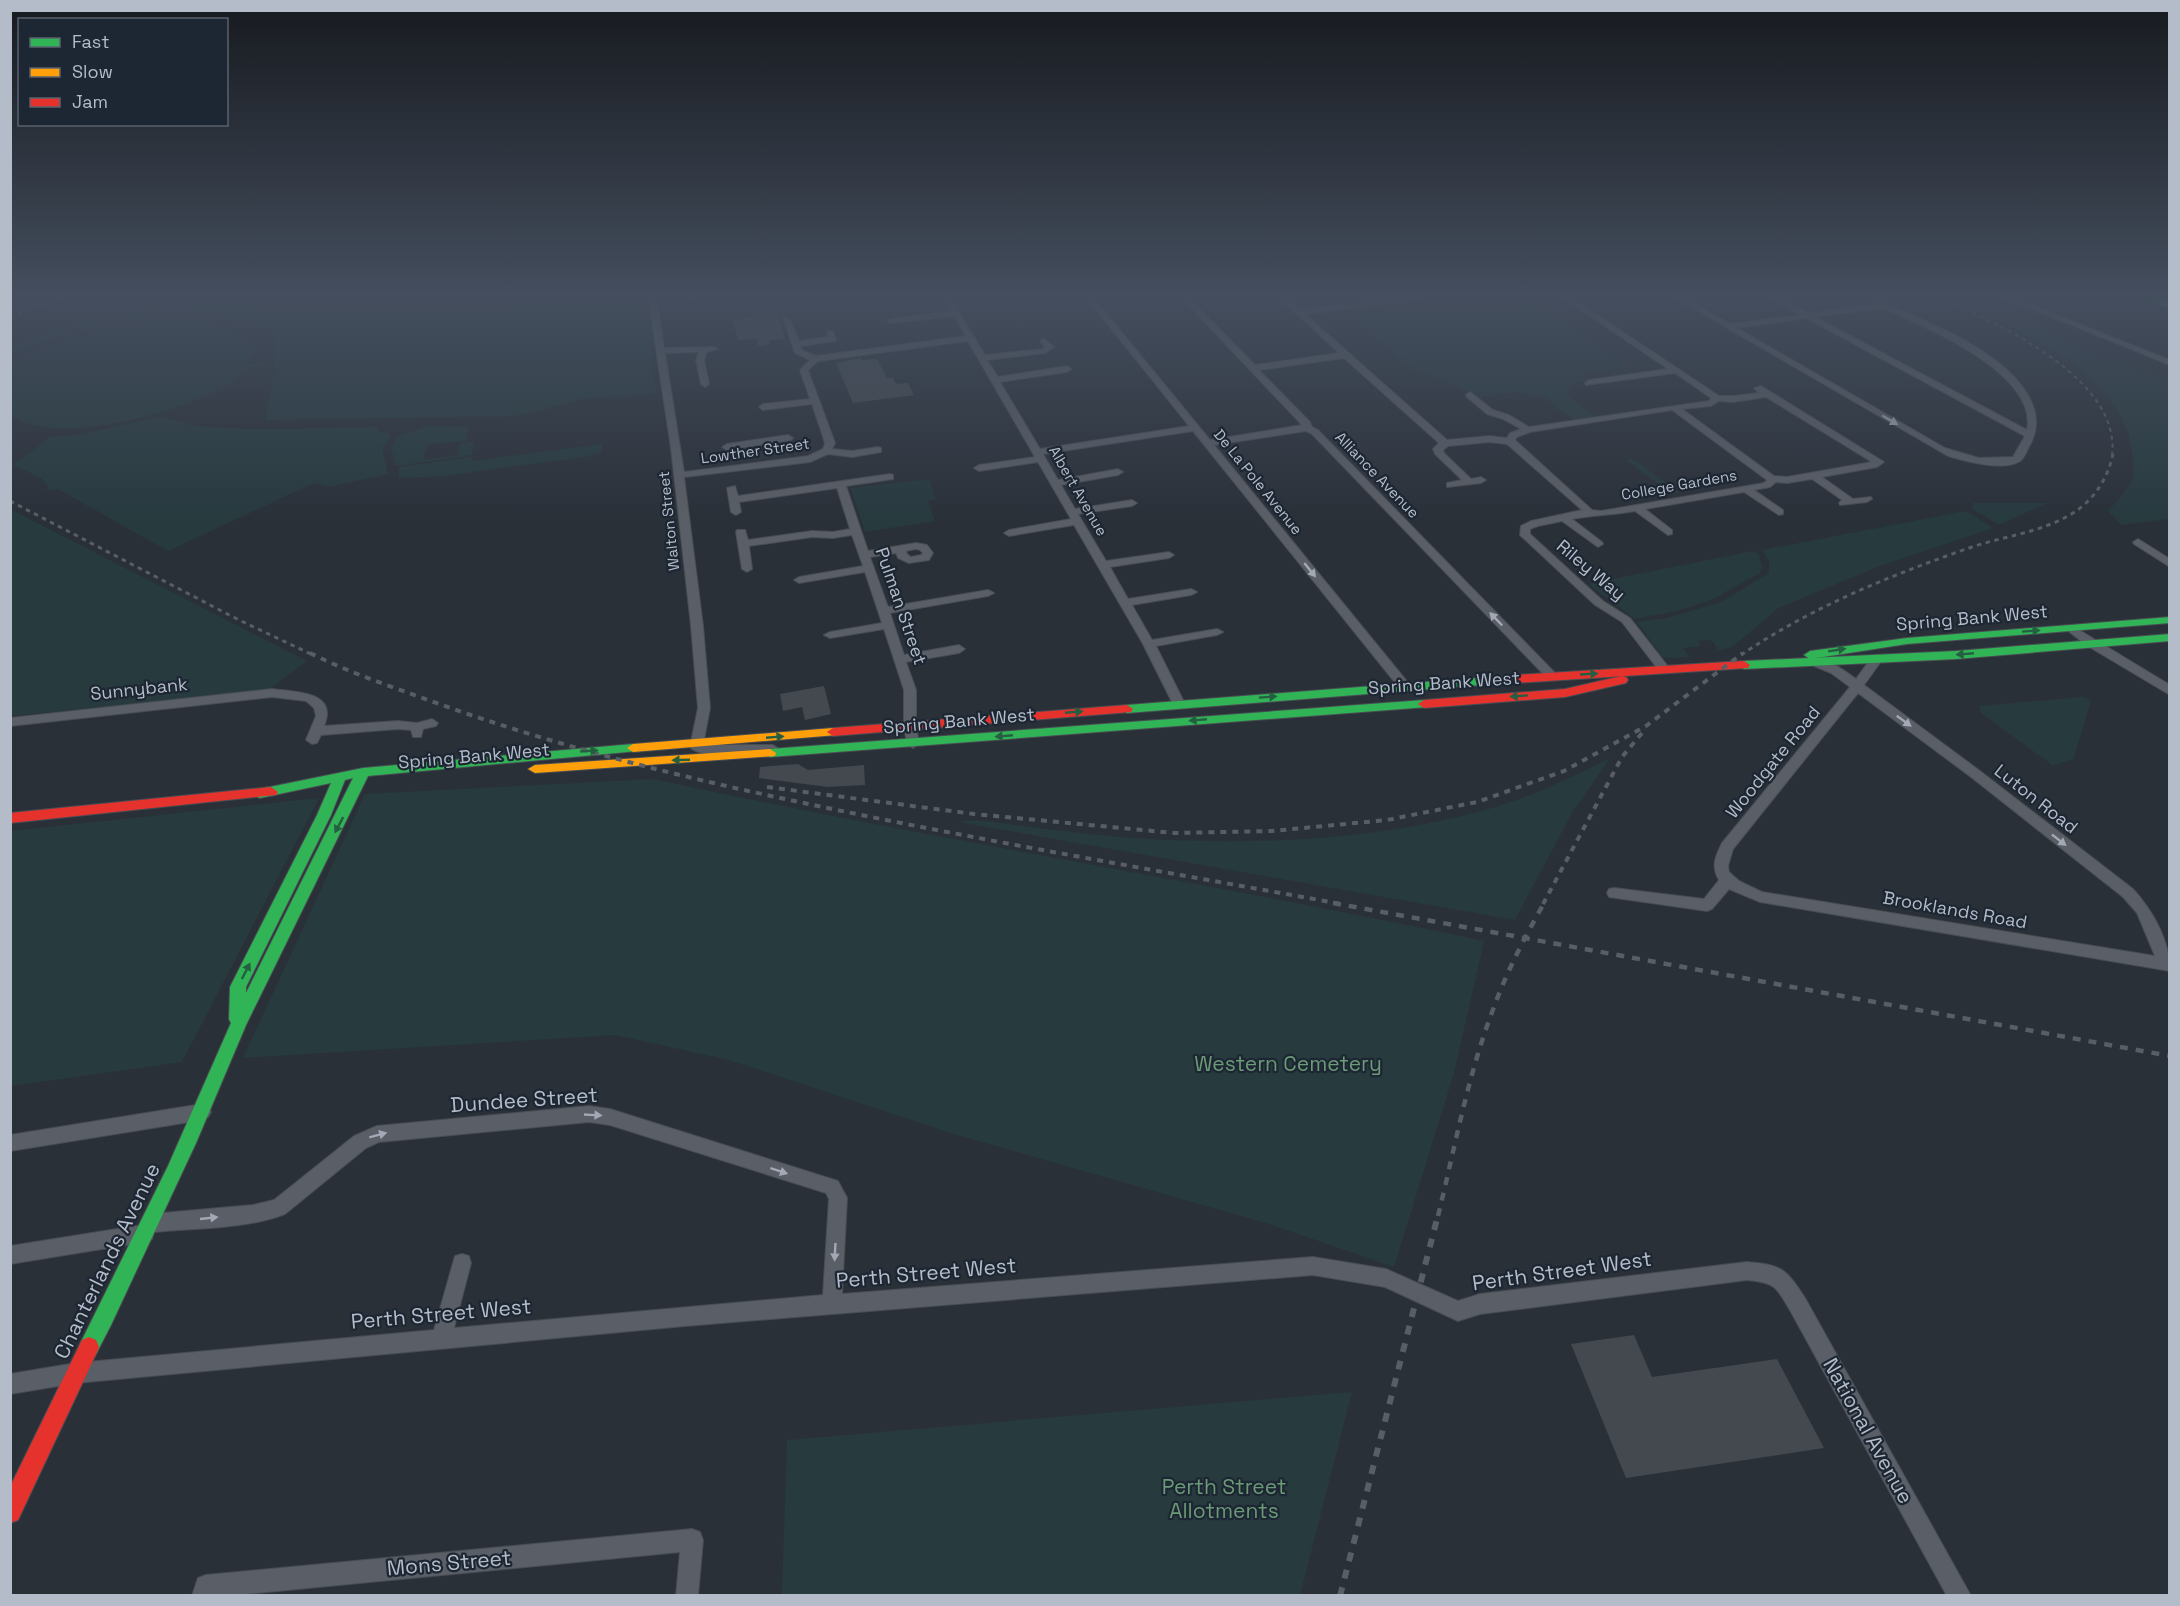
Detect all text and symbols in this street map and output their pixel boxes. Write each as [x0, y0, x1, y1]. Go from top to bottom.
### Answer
legend [18, 18, 228, 126]
text: Fast [72, 30, 109, 53]
text: Slow [72, 60, 113, 83]
text: Jam [72, 90, 108, 113]
one-way arrow [1882, 414, 1898, 425]
street label: De La Pole Avenue [1210, 425, 1307, 538]
street label: Alliance Avenue [1331, 427, 1423, 522]
street label: Lowther Street [699, 433, 811, 468]
street label: Albert Avenue [1045, 442, 1112, 539]
street label: College Gardens [1620, 465, 1738, 504]
street label: Walton Street [654, 470, 683, 572]
street label: Riley Way [1552, 534, 1631, 605]
street label: Pulman Street [871, 544, 932, 668]
one-way arrow [1304, 562, 1317, 578]
street label: Spring Bank West [1895, 599, 2049, 636]
one-way arrow [1489, 612, 1503, 627]
one-way arrow [2021, 626, 2040, 636]
one-way arrow [1827, 645, 1846, 654]
one-way arrow [1955, 649, 1974, 659]
street label: Spring Bank West [1367, 666, 1521, 699]
one-way arrow [1579, 669, 1598, 679]
street label: Sunnybank [89, 672, 189, 705]
one-way arrow [1509, 691, 1528, 701]
one-way arrow [1259, 692, 1278, 702]
street label: Woodgate Road [1720, 701, 1825, 823]
street label: Spring Bank West [882, 702, 1036, 739]
one-way arrow [1065, 708, 1084, 717]
one-way arrow [1189, 715, 1208, 725]
one-way arrow [1896, 715, 1912, 727]
one-way arrow [995, 731, 1014, 741]
one-way arrow [766, 732, 785, 742]
street label: Spring Bank West [397, 737, 551, 774]
one-way arrow [580, 747, 599, 756]
one-way arrow [671, 755, 690, 764]
street label: Luton Road [1990, 759, 2083, 838]
one-way arrow [334, 817, 344, 834]
one-way arrow [2051, 833, 2067, 846]
street label: Brooklands Road [1881, 886, 2029, 934]
one-way arrow [241, 962, 251, 979]
park label: Western Cemetery [1194, 1050, 1382, 1077]
street label: Dundee Street [449, 1081, 599, 1118]
one-way arrow [583, 1111, 602, 1120]
one-way arrow [369, 1130, 387, 1140]
street label: Chanterlands Avenue [47, 1158, 166, 1363]
one-way arrow [770, 1166, 788, 1176]
one-way arrow [200, 1214, 219, 1223]
one-way arrow [830, 1242, 839, 1261]
street label: Perth Street West [1470, 1245, 1653, 1296]
street label: Perth Street West [835, 1251, 1017, 1294]
street label: Perth Street West [350, 1292, 532, 1335]
street label: National Avenue [1817, 1353, 1920, 1508]
park label: Perth Street Allotments [1162, 1473, 1286, 1524]
street label: Mons Street [386, 1544, 512, 1581]

